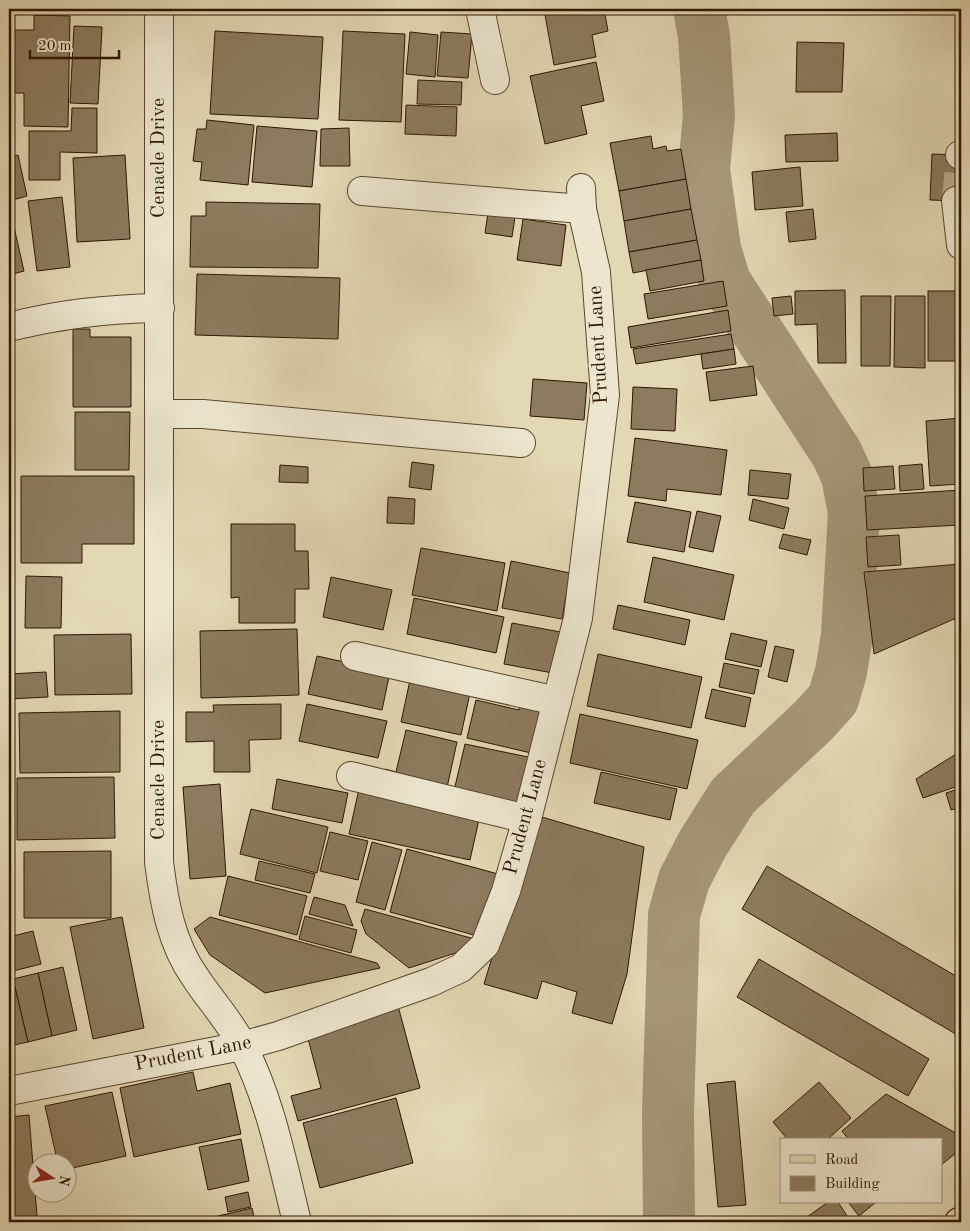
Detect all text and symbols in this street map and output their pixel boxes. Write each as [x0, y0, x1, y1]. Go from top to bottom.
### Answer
scale bar [30, 28, 119, 60]
text: 20 m [38, 39, 72, 54]
street label: Cenacle Drive [149, 98, 169, 218]
street label: Prudent Lane [586, 285, 612, 405]
street label: Cenacle Drive [149, 720, 169, 840]
street label: Prudent Lane [501, 757, 551, 877]
street label: Prudent Lane [133, 1033, 253, 1075]
legend [780, 1138, 942, 1204]
text: Road [825, 1153, 859, 1168]
north arrow [28, 1154, 78, 1204]
text: N [56, 1174, 72, 1187]
text: Building [825, 1177, 880, 1192]

